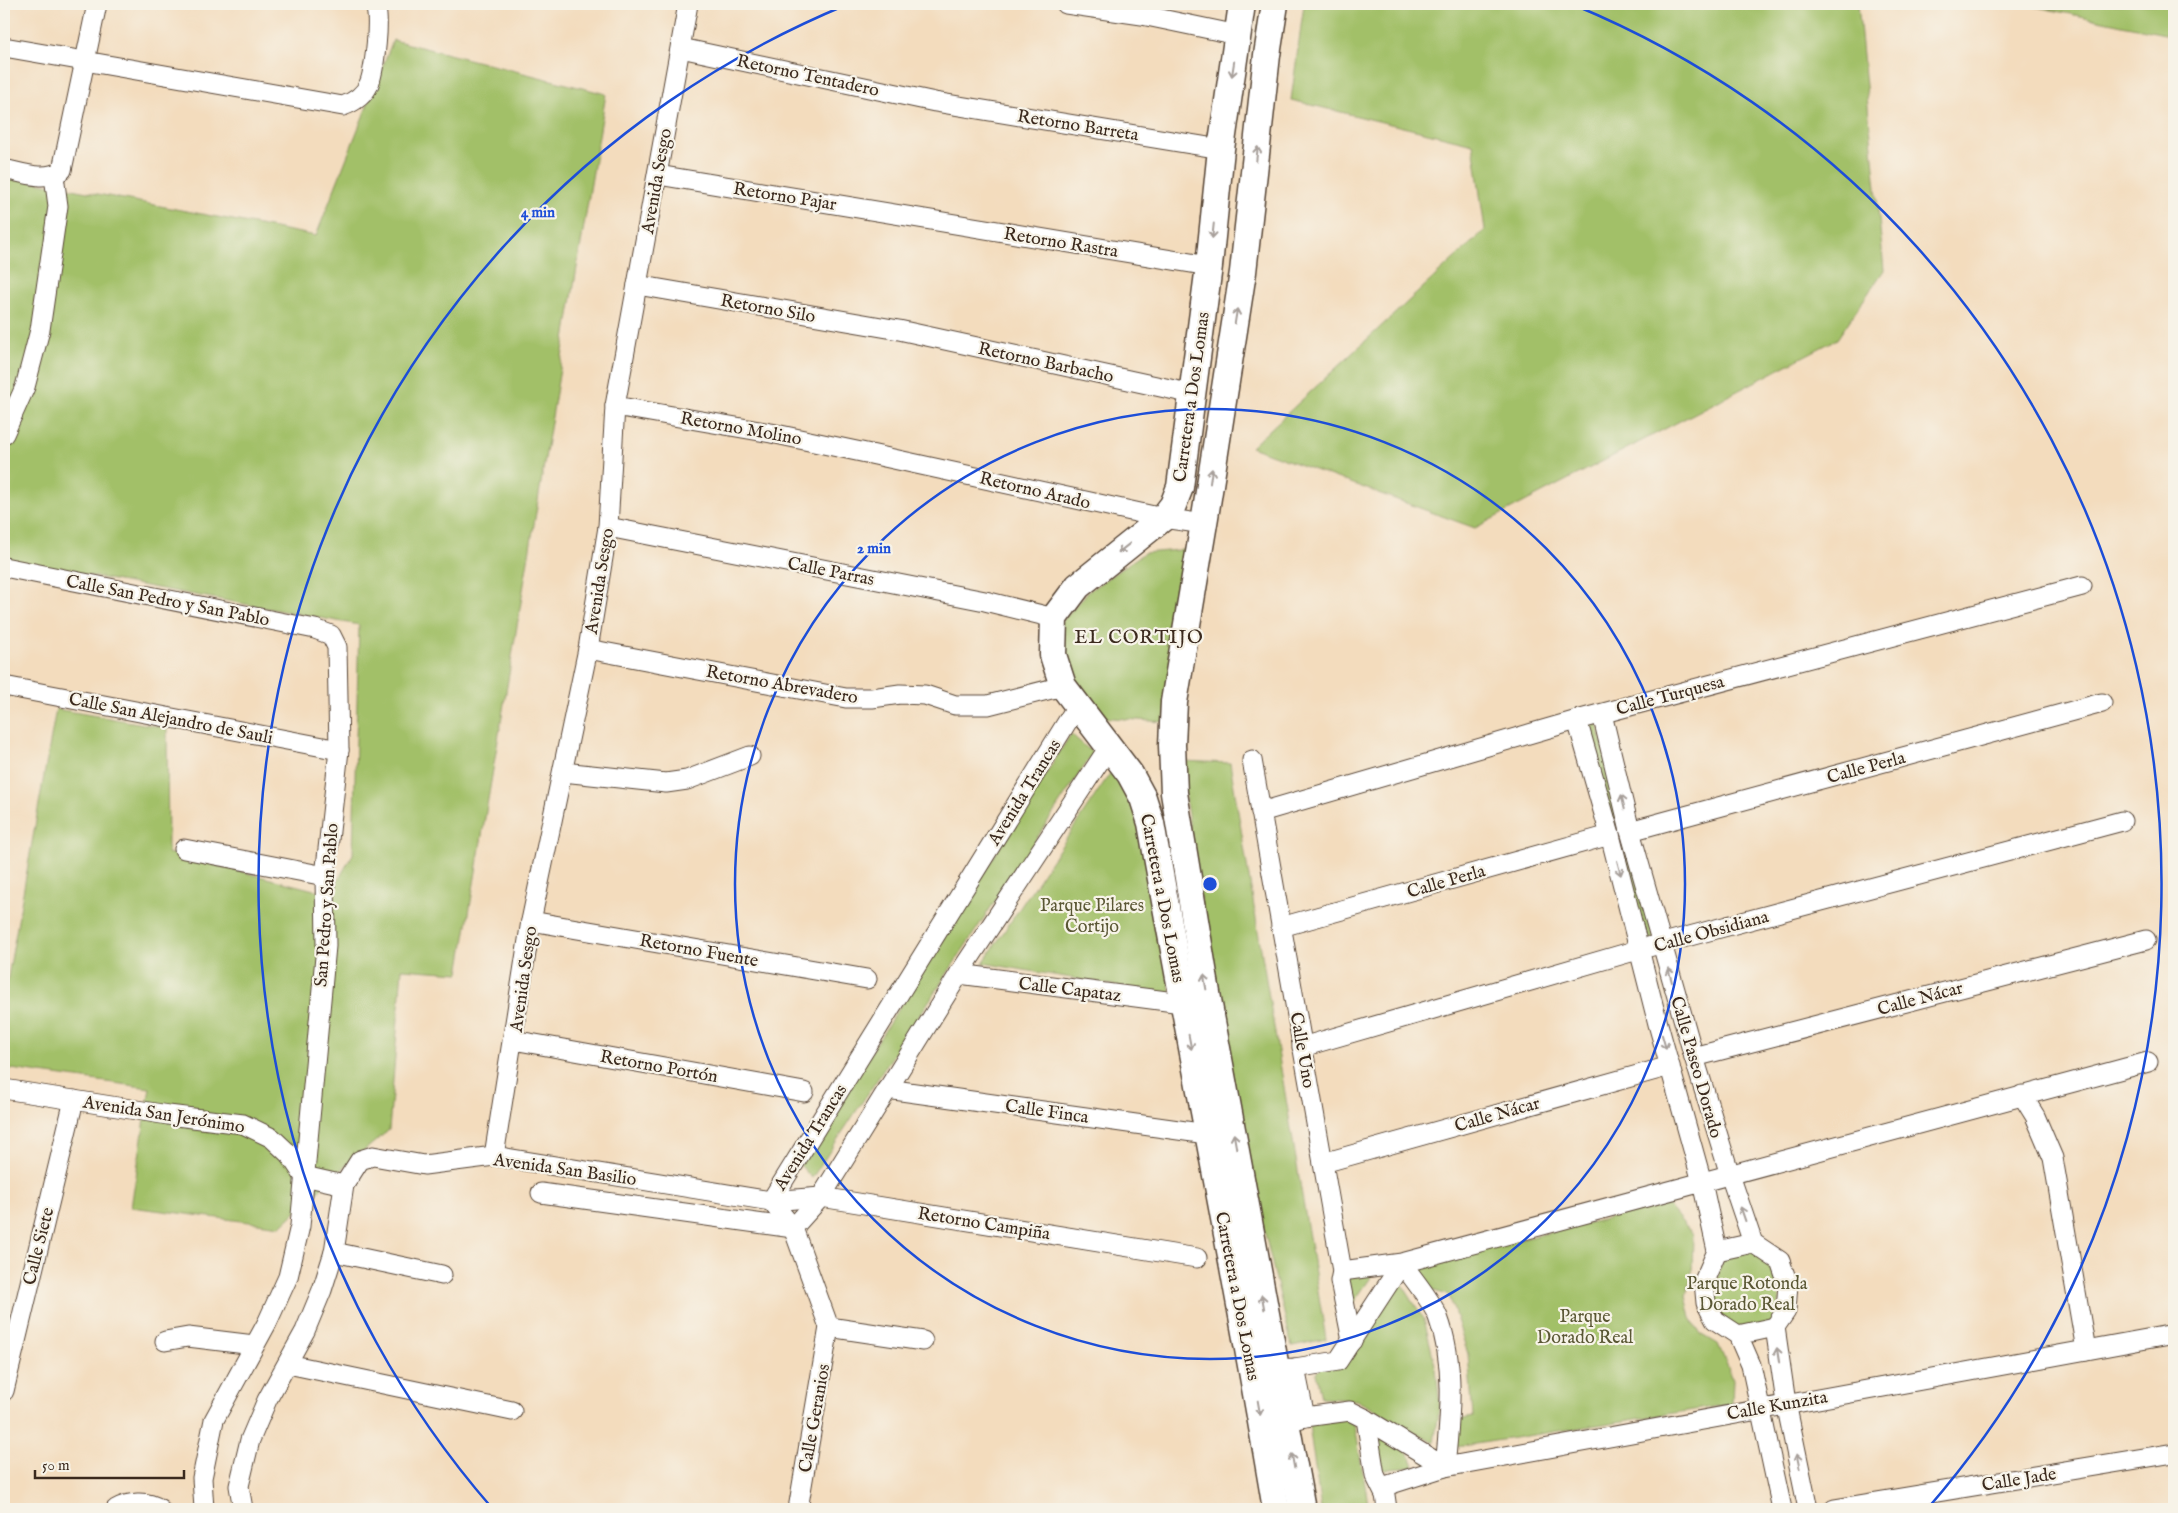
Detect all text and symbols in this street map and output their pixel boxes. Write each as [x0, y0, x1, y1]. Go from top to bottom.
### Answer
street label: Retorno Tentadero [734, 50, 881, 103]
one-way arrow [1228, 61, 1238, 77]
street label: Retorno Barreta [1015, 106, 1140, 147]
street label: Avenida Sesgo [637, 126, 678, 237]
one-way arrow [1252, 147, 1262, 163]
street label: Retorno Pajar [732, 178, 838, 217]
text: 4 min [521, 203, 555, 222]
one-way arrow [1208, 222, 1217, 238]
street label: Retorno Rastra [1002, 223, 1120, 264]
street label: Retorno Silo [718, 290, 817, 329]
one-way arrow [1231, 308, 1241, 324]
street label: Carretera a Dos Lomas [1169, 311, 1216, 484]
street label: Retorno Barbacho [976, 338, 1116, 389]
street label: Retorno Molino [678, 407, 804, 452]
street label: Retorno Arado [977, 468, 1093, 515]
one-way arrow [1207, 469, 1217, 485]
street label: Avenida Sesgo [581, 526, 620, 637]
text: 2 min [857, 539, 891, 558]
one-way arrow [1117, 543, 1131, 553]
street label: Calle Parras [785, 553, 876, 592]
street label: Calle San Pedro y San Pablo [64, 570, 272, 633]
district label: EL CORTIJO [1074, 626, 1204, 650]
street label: Retorno Abrevadero [704, 661, 860, 710]
street label: Calle Turquesa [1614, 671, 1727, 722]
street label: Calle San Alejandro de Sauli [67, 688, 275, 751]
street label: Avenida Trancas [983, 735, 1067, 851]
street label: Calle Perla [1825, 747, 1908, 790]
one-way arrow [1618, 794, 1627, 810]
street label: Carretera a Dos Lomas [1134, 812, 1189, 985]
street label: San Pedro y San Pablo [310, 822, 345, 988]
one-way arrow [1615, 859, 1624, 875]
street label: Calle Perla [1405, 860, 1488, 905]
centre of rings [1201, 875, 1219, 893]
park label: Parque Pilares Cortijo [1040, 895, 1144, 939]
street label: Calle Obsidiana [1652, 906, 1771, 959]
street label: Avenida Sesgo [506, 924, 543, 1035]
street label: Retorno Fuente [637, 930, 760, 973]
one-way arrow [1665, 968, 1675, 984]
street label: Calle Capataz [1017, 973, 1122, 1008]
one-way arrow [1200, 974, 1210, 990]
street label: Calle Nácar [1875, 977, 1966, 1022]
street label: Calle Paseo Dorado [1664, 994, 1727, 1141]
street label: Calle Uno [1284, 1011, 1320, 1090]
one-way arrow [1185, 1034, 1195, 1050]
one-way arrow [1659, 1034, 1669, 1050]
street label: Retorno Portón [598, 1046, 720, 1089]
street label: Avenida Trancas [769, 1080, 853, 1196]
street label: Avenida San Jerónimo [80, 1091, 247, 1140]
street label: Calle Nácar [1452, 1092, 1543, 1139]
street label: Calle Finca [1004, 1095, 1090, 1130]
one-way arrow [1230, 1134, 1240, 1150]
street label: Avenida San Basilio [491, 1149, 638, 1192]
street label: Retorno Campiña [916, 1203, 1052, 1246]
street label: Calle Siete [19, 1205, 60, 1288]
one-way arrow [1738, 1207, 1748, 1223]
street label: Carretera a Dos Lomas [1209, 1210, 1264, 1383]
park label: Parque Rotonda Dorado Real [1686, 1273, 1808, 1317]
one-way arrow [1258, 1294, 1268, 1310]
park label: Parque Dorado Real [1537, 1306, 1633, 1350]
one-way arrow [1773, 1348, 1783, 1364]
street label: Calle Geranios [795, 1362, 836, 1474]
street label: Calle Kunzita [1725, 1386, 1829, 1427]
one-way arrow [1255, 1400, 1265, 1416]
scale bar [35, 1448, 184, 1480]
one-way arrow [1287, 1454, 1297, 1470]
one-way arrow [1793, 1454, 1802, 1470]
text: 50 m [42, 1456, 70, 1475]
street label: Calle Jade [1980, 1463, 2058, 1498]

